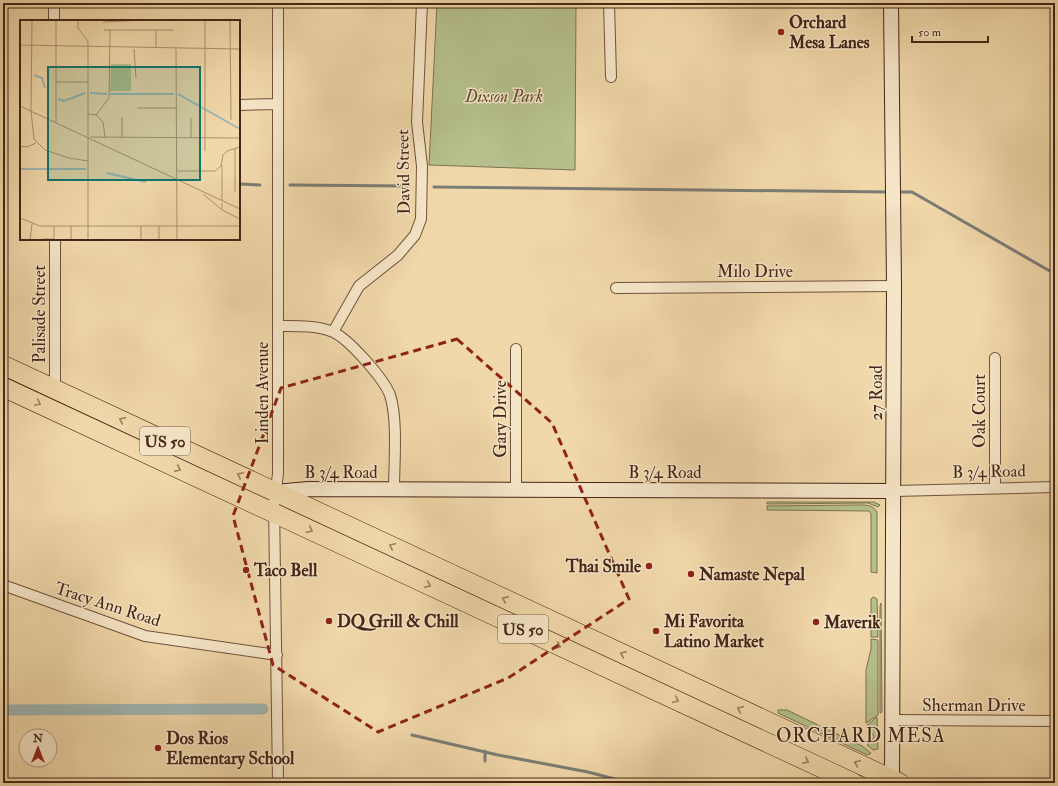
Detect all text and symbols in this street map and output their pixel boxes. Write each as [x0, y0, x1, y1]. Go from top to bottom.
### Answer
place label: Orchard Mesa Lanes [788, 12, 870, 53]
scale bar [912, 18, 988, 44]
inset map [20, 20, 240, 240]
text: 50 m [918, 25, 942, 40]
marker: Orchard Mesa Lanes [776, 27, 786, 37]
park label: Dixson Park [464, 86, 543, 107]
street label: David Street [392, 129, 415, 215]
street label: Milo Drive [717, 261, 793, 282]
street label: Palisade Street [29, 264, 50, 363]
street label: Linden Avenue [252, 342, 273, 444]
street label: 27 Road [866, 365, 887, 421]
street label: Oak Court [969, 374, 990, 448]
street label: Gary Drive [490, 380, 512, 458]
one-way arrow [34, 398, 42, 406]
one-way arrow [118, 417, 126, 425]
road number: US 50 [140, 427, 190, 455]
street label: B 3/4 Road [952, 460, 1027, 483]
street label: B 3/4 Road [304, 462, 378, 483]
street label: B 3/4 Road [628, 462, 702, 483]
one-way arrow [174, 464, 182, 472]
one-way arrow [236, 472, 244, 480]
one-way arrow [305, 525, 313, 533]
one-way arrow [389, 543, 396, 551]
place label: Thai Smile [565, 556, 642, 577]
place label: Taco Bell [253, 560, 318, 581]
marker: Thai Smile [644, 561, 654, 571]
place label: Namaste Nepal [698, 564, 806, 586]
marker: Taco Bell [241, 565, 251, 575]
marker: Namaste Nepal [686, 569, 696, 579]
street label: Tracy Ann Road [52, 578, 164, 633]
one-way arrow [423, 580, 431, 588]
one-way arrow [501, 596, 509, 604]
place label: DQ Grill & Chill [337, 611, 459, 632]
place label: Mi Favorita Latino Market [663, 611, 764, 652]
place label: Maverik [823, 612, 881, 633]
road number: US 50 [498, 615, 548, 643]
marker: DQ Grill & Chill [324, 616, 334, 626]
marker: Maverik [811, 617, 821, 627]
marker: Mi Favorita Latino Market [651, 626, 661, 636]
one-way arrow [554, 641, 562, 649]
one-way arrow [619, 651, 627, 659]
one-way arrow [672, 695, 679, 703]
street label: Sherman Drive [922, 695, 1026, 716]
one-way arrow [737, 706, 745, 714]
district label: ORCHARD MESA [776, 724, 946, 748]
north arrow [18, 728, 58, 768]
place label: Dos Rios Elementary School [166, 728, 295, 770]
text: N [32, 732, 44, 745]
marker: Dos Rios Elementary School [153, 743, 163, 753]
one-way arrow [802, 756, 810, 764]
one-way arrow [854, 760, 861, 768]

